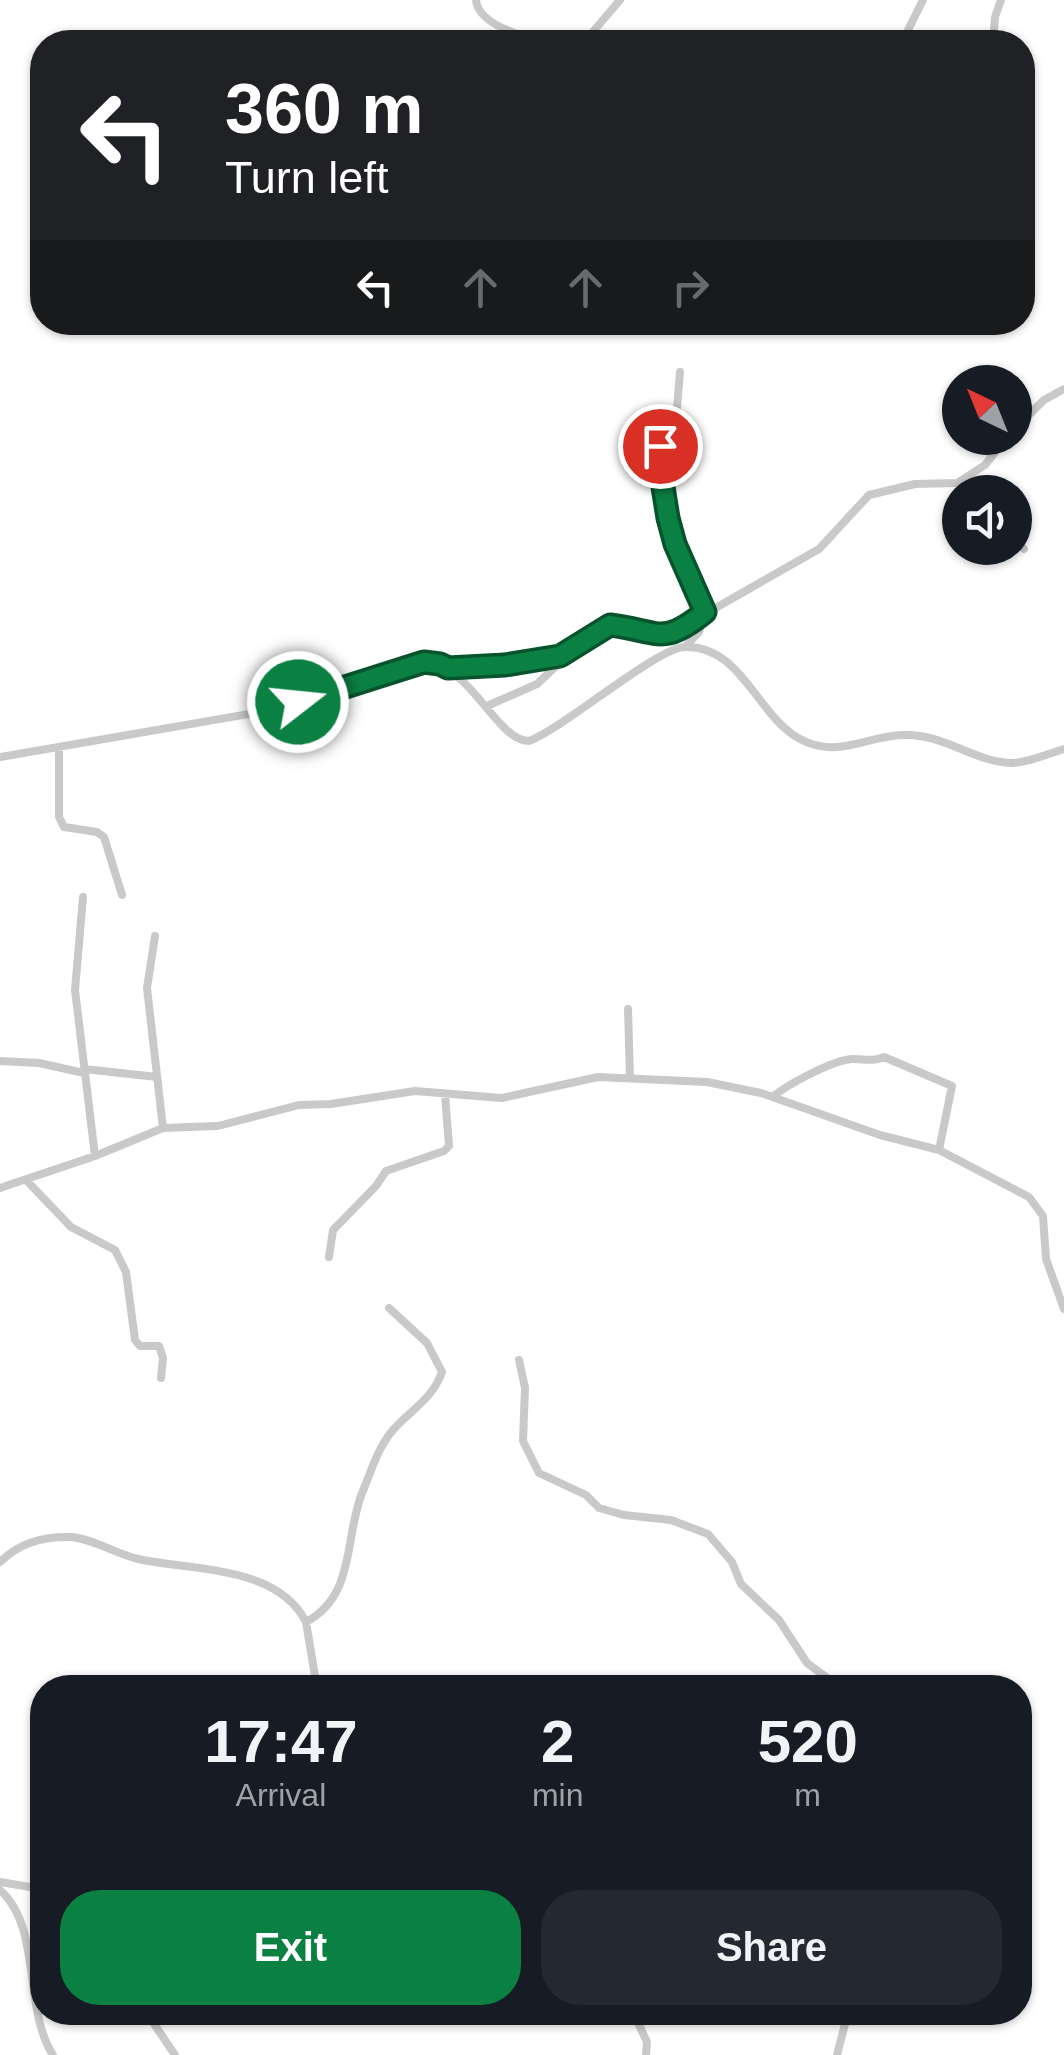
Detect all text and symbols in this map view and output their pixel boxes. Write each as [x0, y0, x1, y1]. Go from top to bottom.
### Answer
icon: left [60, 70, 190, 200]
text: 360 m [225, 70, 423, 148]
text: Turn left [225, 152, 388, 203]
icon: left [348, 260, 403, 315]
icon: ahead [453, 260, 508, 315]
icon: ahead [558, 260, 613, 315]
icon: right [663, 260, 718, 315]
north arrow [942, 365, 1032, 455]
map controls [942, 365, 1032, 565]
pin [618, 404, 703, 489]
icon: arrive [633, 419, 688, 474]
button: sound [942, 475, 1032, 565]
position arrow [246, 650, 350, 754]
text: 17:47 [204, 1708, 358, 1775]
text: 2 [541, 1708, 574, 1775]
text: 520 [758, 1708, 858, 1775]
text: Arrival [236, 1777, 326, 1813]
text: min [532, 1777, 583, 1813]
text: m [794, 1777, 821, 1813]
button: Exit [60, 1890, 521, 2005]
button: Share [541, 1890, 1002, 2005]

